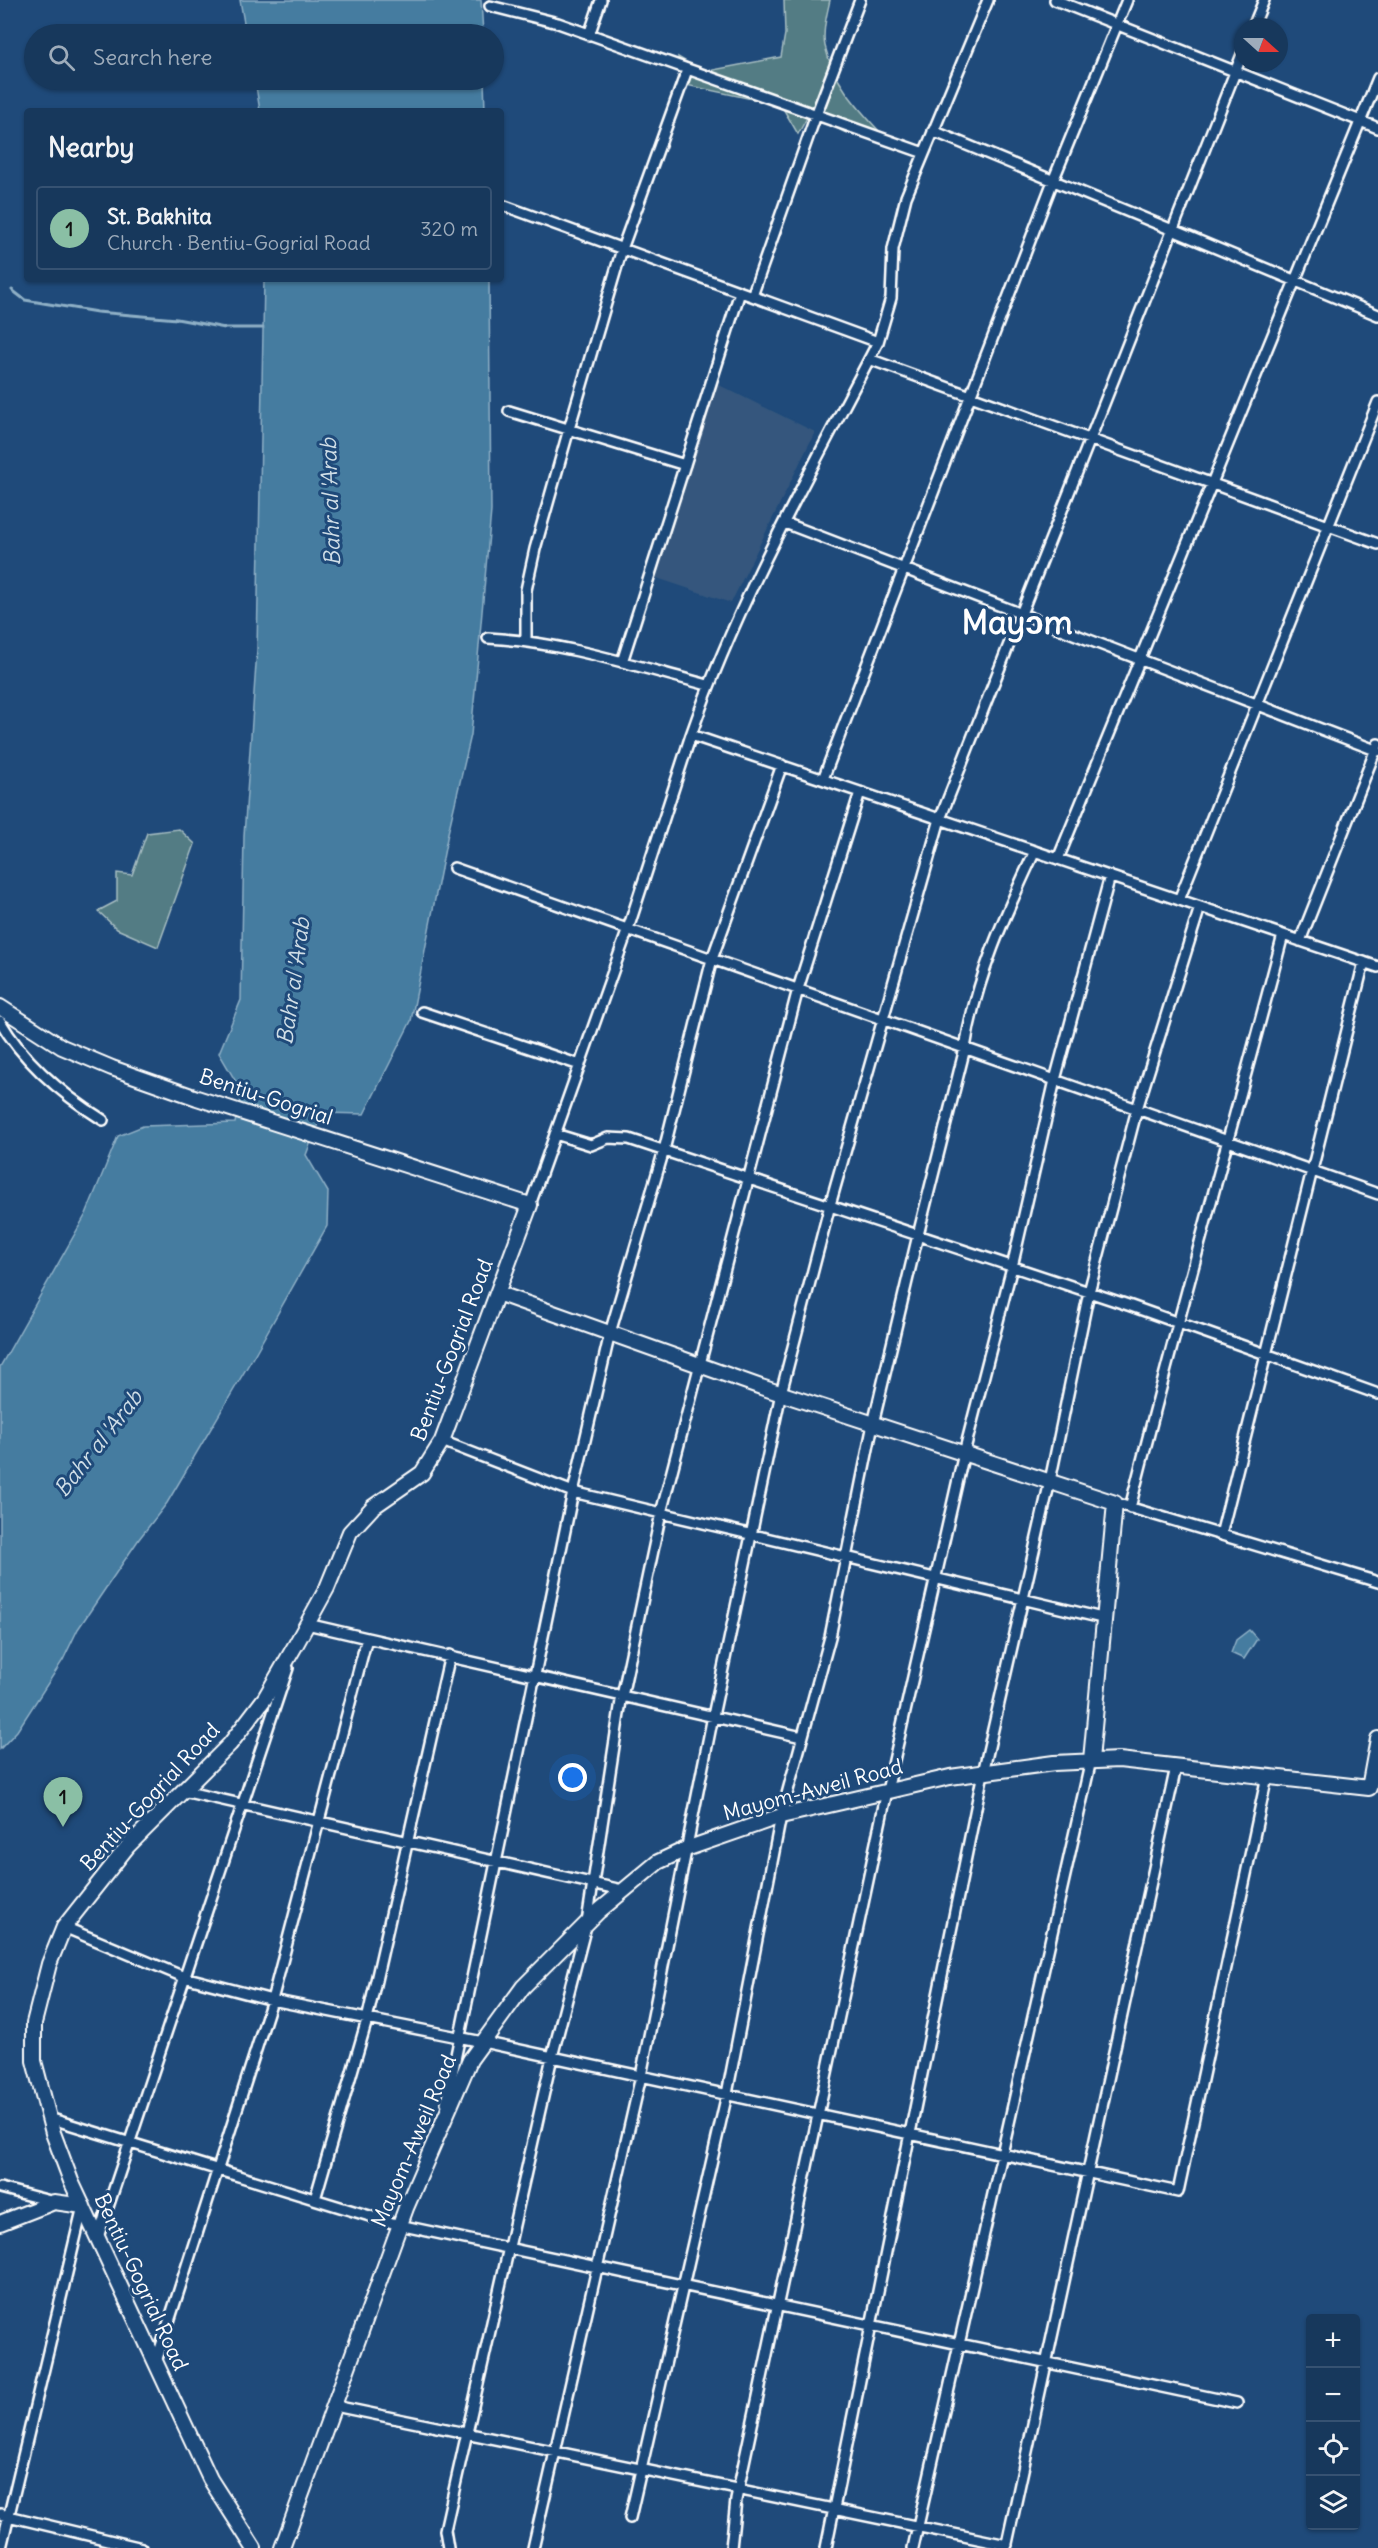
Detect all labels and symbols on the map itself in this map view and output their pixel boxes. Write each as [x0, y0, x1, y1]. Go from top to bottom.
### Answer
north arrow [1234, 18, 1288, 72]
water label: Bahr al 'Arab [314, 436, 346, 566]
district label: Mayɔm [961, 601, 1073, 643]
water label: Bahr al 'Arab [270, 914, 316, 1046]
street label: Bentiu-Gogrial [196, 1062, 336, 1131]
street label: Bentiu-Gogrial Road [404, 1255, 499, 1445]
water label: Bahr al 'Arab [48, 1383, 149, 1502]
street label: Bentiu-Gogrial Road [74, 1717, 225, 1876]
street label: Mayom-Aweil Road [720, 1753, 906, 1826]
your location [558, 1763, 587, 1792]
pin: 1 [44, 1778, 82, 1827]
street label: Mayom-Aweil Road [365, 2051, 462, 2231]
street label: Bentiu-Gogrial Road [89, 2189, 194, 2375]

